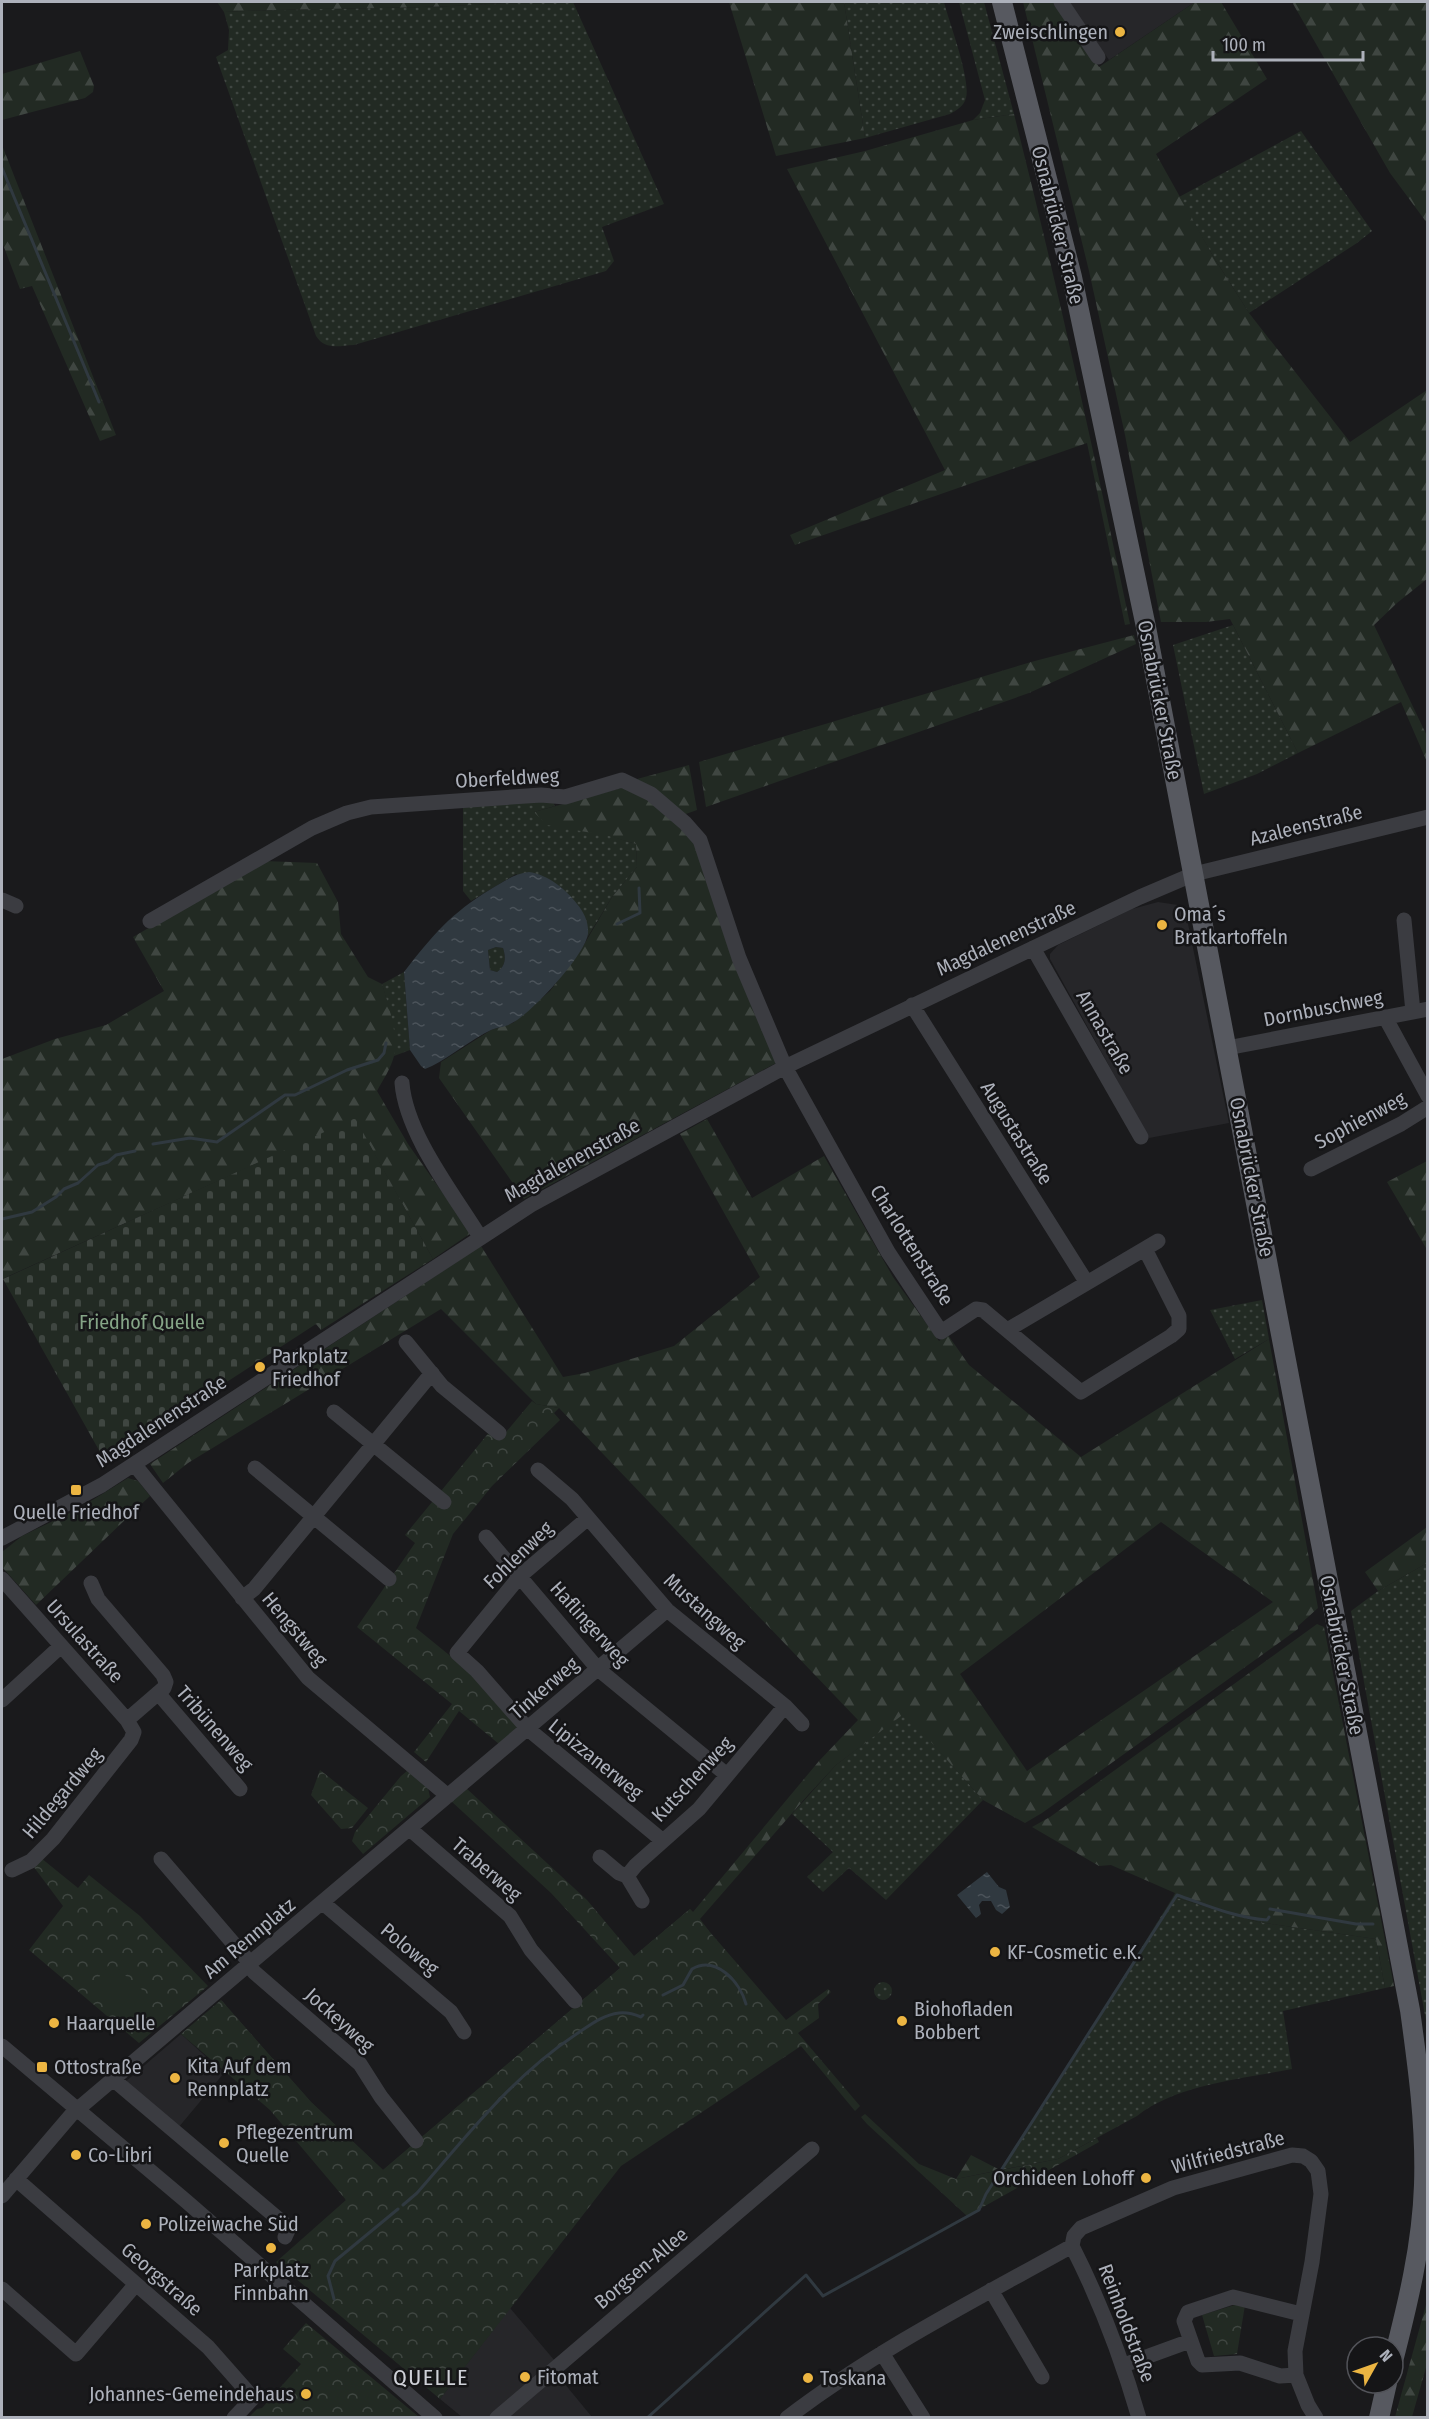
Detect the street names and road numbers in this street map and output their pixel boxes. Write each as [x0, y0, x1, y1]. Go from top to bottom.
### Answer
street label: Osnabrücker Straße [1027, 144, 1089, 306]
street label: Osnabrücker Straße [1133, 618, 1187, 782]
street label: Oberfeldweg [454, 763, 560, 793]
street label: Azaleenstraße [1247, 799, 1365, 851]
street label: Magdalenenstraße [932, 895, 1080, 981]
street label: Dornbuschweg [1261, 985, 1385, 1031]
street label: Annastraße [1071, 986, 1139, 1078]
street label: Augustastraße [976, 1077, 1058, 1189]
street label: Sophienweg [1310, 1086, 1410, 1154]
street label: Osnabrücker Straße [1225, 1095, 1279, 1259]
street label: Magdalenenstraße [500, 1113, 644, 1207]
street label: Charlottenstraße [865, 1180, 959, 1310]
street label: Magdalenenstraße [91, 1370, 231, 1472]
street label: Fohlenweg [478, 1516, 558, 1594]
street label: Mustangweg [659, 1568, 751, 1654]
street label: Osnabrücker Straße [1315, 1573, 1369, 1737]
street label: Haflingerweg [545, 1576, 635, 1672]
street label: Hengstweg [257, 1587, 333, 1671]
street label: Ursulastraße [41, 1594, 129, 1688]
street label: Tinkerweg [505, 1651, 584, 1724]
street label: Tribünenweg [171, 1680, 259, 1776]
street label: Lipizzanerweg [544, 1714, 649, 1805]
street label: Kutschenweg [646, 1731, 738, 1827]
street label: Hildegardweg [17, 1742, 107, 1843]
street label: Traberweg [447, 1832, 527, 1906]
street label: Am Rennplatz [198, 1893, 300, 1983]
street label: Poloweg [376, 1918, 444, 1981]
street label: Jockeyweg [300, 1983, 380, 2058]
street label: Wilfriedstraße [1169, 2125, 1287, 2179]
street label: Borgsen-Allee [590, 2222, 692, 2314]
street label: Georgstraße [117, 2237, 207, 2321]
street label: Reinholdstraße [1093, 2260, 1161, 2386]

